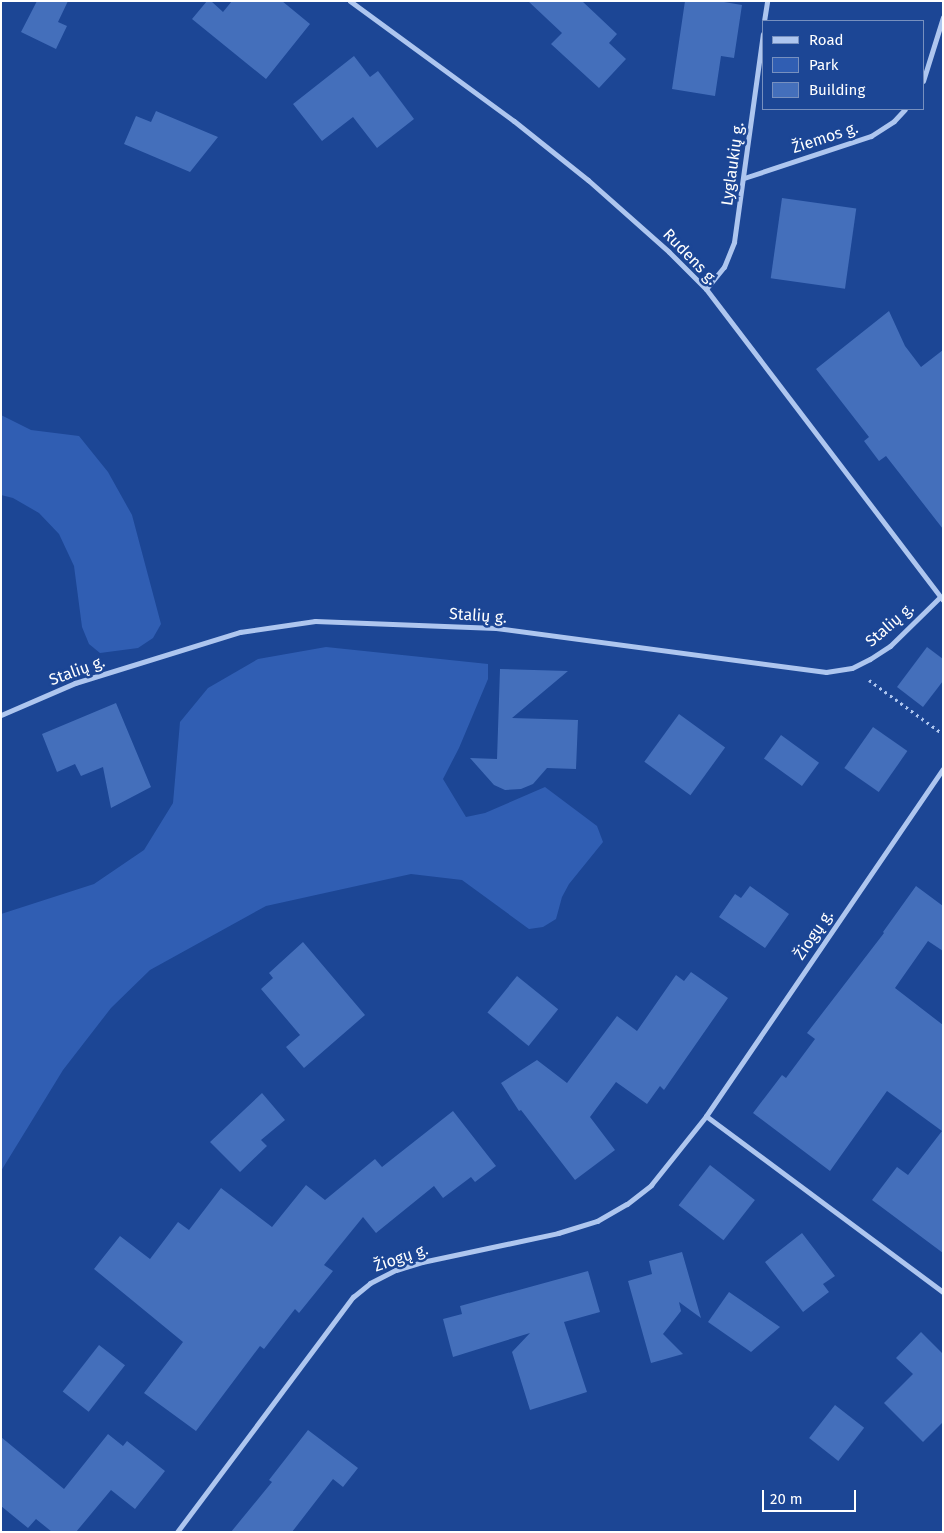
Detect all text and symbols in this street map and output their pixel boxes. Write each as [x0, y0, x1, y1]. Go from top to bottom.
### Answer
legend [762, 20, 924, 110]
text: Road [809, 31, 844, 49]
text: Park [809, 56, 839, 74]
text: Building [809, 81, 865, 99]
street label: Žiemos g. [789, 118, 861, 158]
street label: Lyglaukių g. [718, 121, 748, 207]
street label: Rudens g. [659, 225, 721, 289]
street label: Stalių g. [862, 599, 918, 651]
street label: Stalių g. [448, 604, 508, 628]
street label: Stalių g. [47, 652, 107, 690]
street label: Žiogų g. [790, 906, 838, 964]
street label: Žiogų g. [371, 1240, 431, 1276]
scale bar [764, 1480, 858, 1512]
text: 20 m [770, 1490, 803, 1508]

